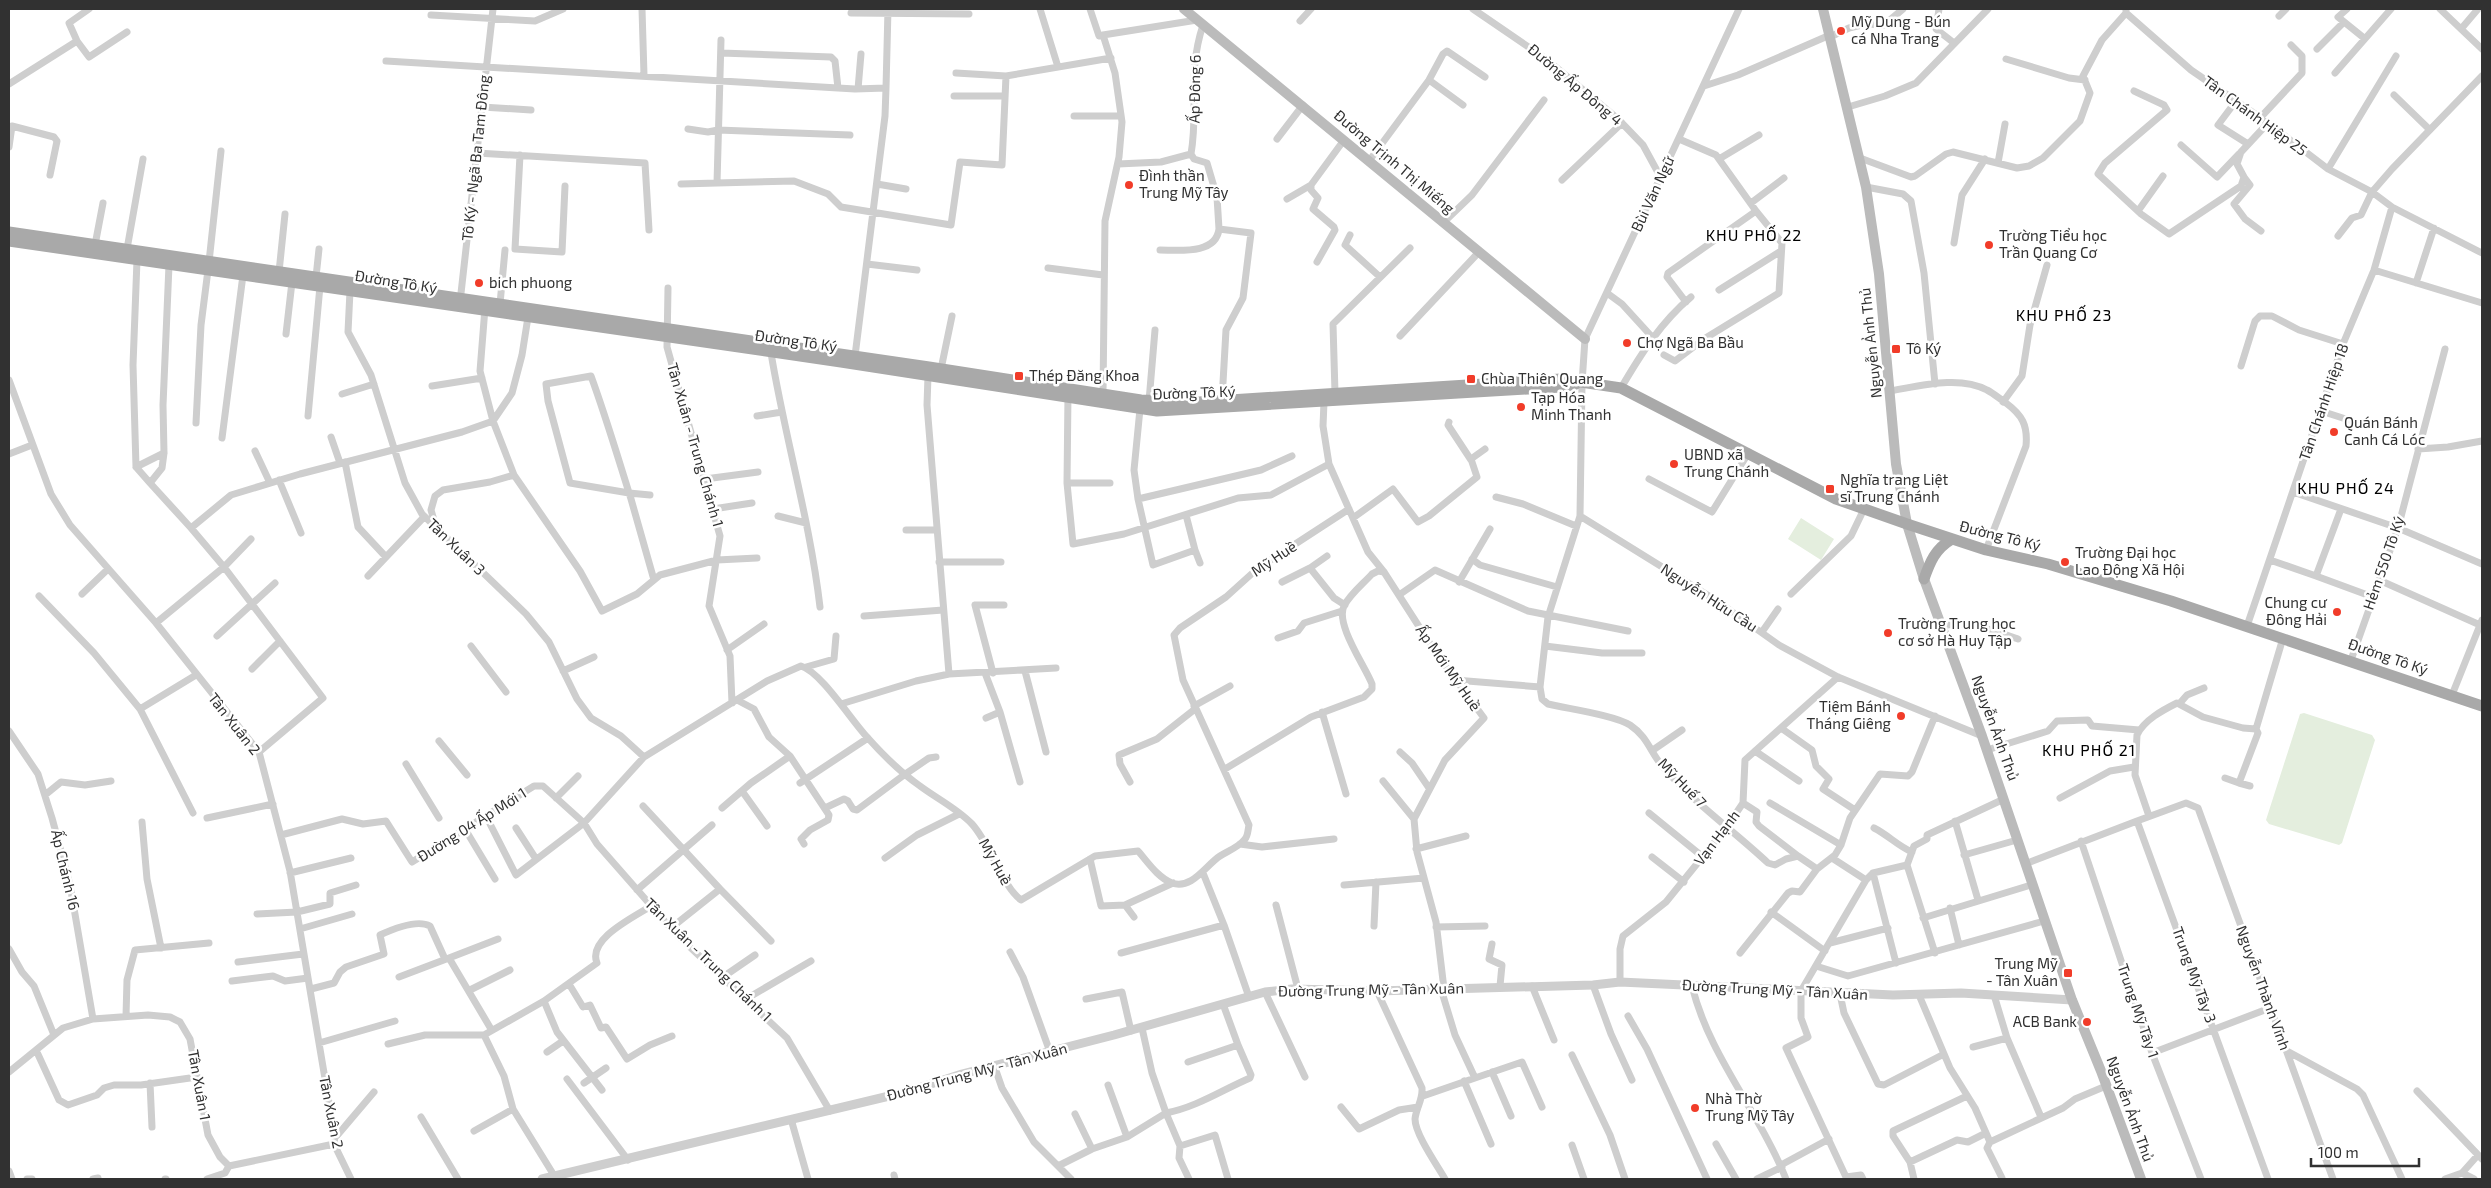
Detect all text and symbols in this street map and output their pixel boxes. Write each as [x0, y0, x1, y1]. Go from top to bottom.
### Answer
place label: Mỹ Dung - Bún cá Nha Trang [1851, 12, 1951, 47]
marker: Mỹ Dung - Bún cá Nha Trang [1835, 25, 1847, 37]
street label: Đường Ấp Đông 4 [1525, 39, 1627, 129]
street label: Ấp Đông 6 [1183, 54, 1204, 124]
street label: Tân Chánh Hiệp 25 [2200, 71, 2311, 159]
street label: Tô Ký - Ngã Ba Tam Đông [457, 73, 493, 242]
street label: Đường Trịnh Thị Miếng [1331, 106, 1459, 217]
street label: Bùi Văn Ngữ [1627, 152, 1678, 234]
place label: Đình thần Trung Mỹ Tây [1139, 166, 1229, 201]
marker: Đình thần Trung Mỹ Tây [1123, 179, 1135, 191]
district label: KHU PHỐ 22 [1706, 224, 1802, 244]
place label: Trường Tiểu học Trần Quang Cơ [1999, 226, 2107, 262]
marker: Trường Tiểu học Trần Quang Cơ [1983, 239, 1995, 251]
street label: Đường Tô Ký [354, 266, 439, 296]
place label: bich phuong [489, 273, 573, 291]
marker: bich phuong [473, 277, 485, 289]
street label: Nguyễn Ảnh Thủ [1854, 287, 1885, 399]
district label: KHU PHỐ 23 [2016, 304, 2112, 324]
street label: Đường Tô Ký [754, 325, 839, 355]
place label: Chợ Ngã Ba Bầu [1637, 333, 1744, 351]
marker: Chợ Ngã Ba Bầu [1621, 337, 1633, 349]
place label: Tô Ký [1906, 339, 1941, 357]
street label: Tân Chánh Hiệp 18 [2295, 341, 2352, 463]
marker: Tô Ký [1890, 343, 1902, 355]
street label: Tân Xuân - Trung Chánh 1 [664, 361, 728, 529]
place label: Thép Đăng Khoa [1029, 366, 1140, 384]
place label: Chùa Thiên Quang [1481, 369, 1604, 388]
marker: Thép Đăng Khoa [1013, 370, 1025, 382]
marker: Chùa Thiên Quang [1465, 373, 1477, 385]
street label: Đường Tô Ký [1152, 382, 1236, 402]
place label: Tạp Hóa Minh Thanh [1531, 388, 1611, 423]
marker: Tạp Hóa Minh Thanh [1515, 401, 1527, 413]
place label: Quán Bánh Canh Cá Lóc [2344, 413, 2425, 448]
marker: Quán Bánh Canh Cá Lóc [2328, 426, 2340, 438]
place label: UBND xã Trung Chánh [1684, 445, 1769, 480]
marker: UBND xã Trung Chánh [1668, 458, 1680, 470]
place label: Nghĩa trang Liệt sĩ Trung Chánh [1840, 470, 1949, 505]
district label: KHU PHỐ 24 [2297, 477, 2395, 497]
marker: Nghĩa trang Liệt sĩ Trung Chánh [1824, 483, 1836, 495]
street label: Hẻm 550 Tô Ký [2359, 513, 2408, 612]
street label: Tân Xuân 3 [424, 514, 490, 578]
street label: Đường Tô Ký [1958, 516, 2043, 554]
street label: Mỹ Huề [1247, 537, 1300, 580]
place label: Trường Đại học Lao Động Xã Hội [2075, 543, 2185, 578]
marker: Trường Đại học Lao Động Xã Hội [2059, 556, 2071, 568]
street label: Nguyễn Hữu Cầu [1658, 559, 1761, 635]
place label: Chung cư Đông Hải [2264, 593, 2328, 628]
marker: Chung cư Đông Hải [2331, 606, 2343, 618]
place label: Trường Trung học cơ sở Hà Huy Tập [1898, 614, 2016, 649]
street label: Ấp Mới Mỹ Huề [1412, 620, 1486, 714]
marker: Trường Trung học cơ sở Hà Huy Tập [1882, 627, 1894, 639]
street label: Đường Tô Ký [2346, 634, 2431, 678]
street label: Nguyễn Ảnh Thủ [1969, 672, 2024, 783]
street label: Tân Xuân 2 [205, 689, 265, 758]
place label: Tiệm Bánh Tháng Giêng [1807, 697, 1892, 732]
marker: Tiệm Bánh Tháng Giêng [1895, 710, 1907, 722]
district label: KHU PHỐ 21 [2042, 739, 2136, 759]
street label: Mỹ Huế 7 [1655, 754, 1711, 811]
street label: Đường 04 Ấp Mới 1 [413, 782, 530, 865]
street label: Vạn Hạnh [1690, 806, 1743, 869]
street label: Ấp Chánh 16 [48, 827, 85, 912]
street label: Mỹ Huề [976, 835, 1016, 888]
street label: Tân Xuân - Trung Chánh 1 [641, 894, 776, 1025]
street label: Nguyễn Thành Vĩnh [2233, 923, 2295, 1053]
street label: Trung Mỹ Tây 3 [2169, 924, 2221, 1025]
place label: Trung Mỹ - Tân Xuân [1986, 954, 2058, 989]
street label: Trung Mỹ Tây 1 [2114, 961, 2163, 1060]
marker: Trung Mỹ - Tân Xuân [2062, 967, 2074, 979]
street label: Đường Trung Mỹ - Tân Xuân [1682, 975, 1868, 1003]
street label: Đường Trung Mỹ - Tân Xuân [1278, 978, 1464, 1000]
place label: ACB Bank [2013, 1012, 2077, 1030]
marker: ACB Bank [2081, 1016, 2093, 1028]
street label: Đường Trung Mỹ - Tân Xuân [885, 1038, 1069, 1104]
street label: Tân Xuân 1 [185, 1048, 215, 1122]
street label: Nguyễn Ảnh Thủ [2104, 1053, 2159, 1164]
street label: Tân Xuân 2 [316, 1074, 348, 1150]
place label: Nhà Thờ Trung Mỹ Tây [1705, 1089, 1795, 1124]
marker: Nhà Thờ Trung Mỹ Tây [1689, 1102, 1701, 1114]
scale bar [2311, 1136, 2418, 1168]
text: 100 m [2318, 1143, 2359, 1161]

